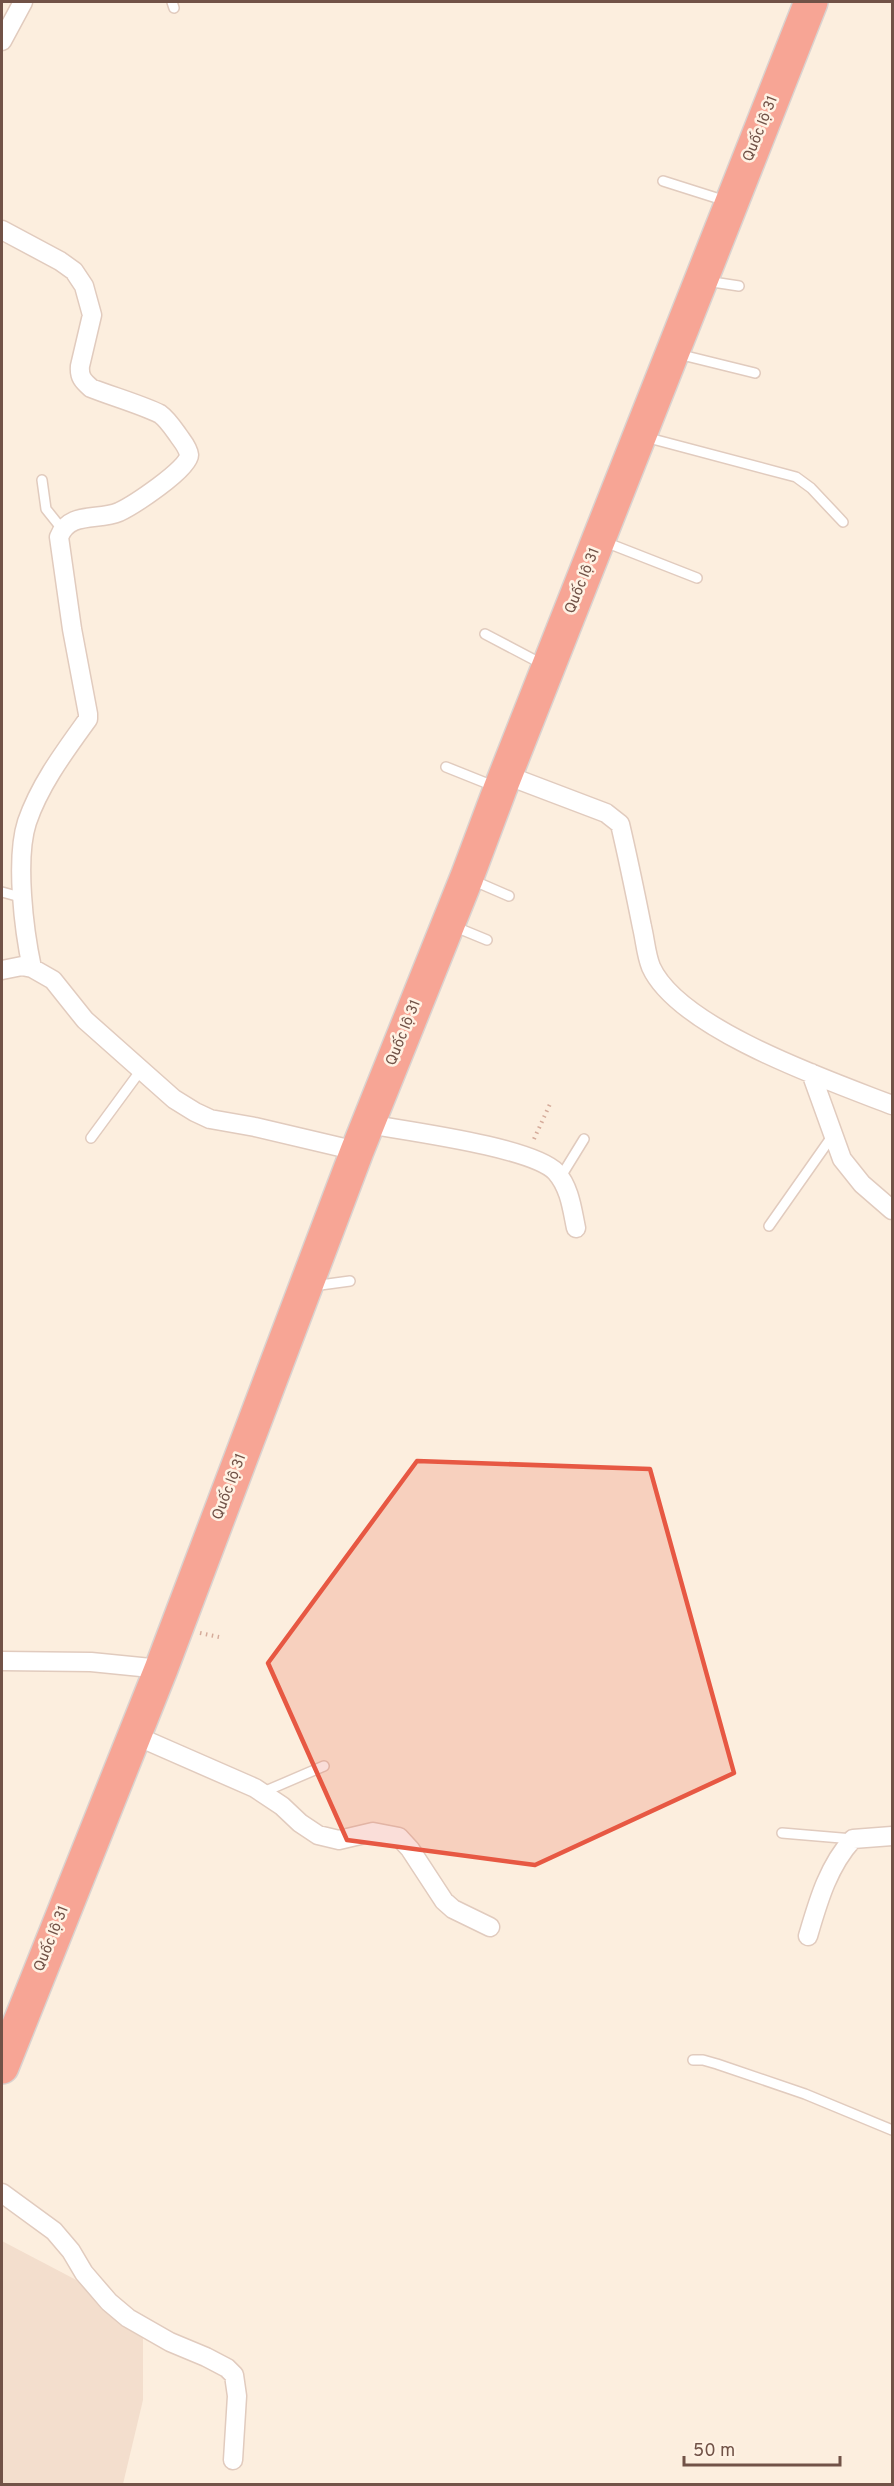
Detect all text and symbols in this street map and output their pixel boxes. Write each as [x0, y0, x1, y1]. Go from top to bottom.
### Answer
street label: Quốc lộ 31 [738, 93, 783, 165]
street label: Quốc lộ 31 [560, 545, 605, 617]
street label: Quốc lộ 31 [381, 997, 426, 1069]
street label: Quốc lộ 31 [208, 1451, 251, 1523]
street label: Quốc lộ 31 [29, 1903, 74, 1975]
scale bar [684, 2429, 840, 2467]
text: 50 m [693, 2440, 735, 2463]

